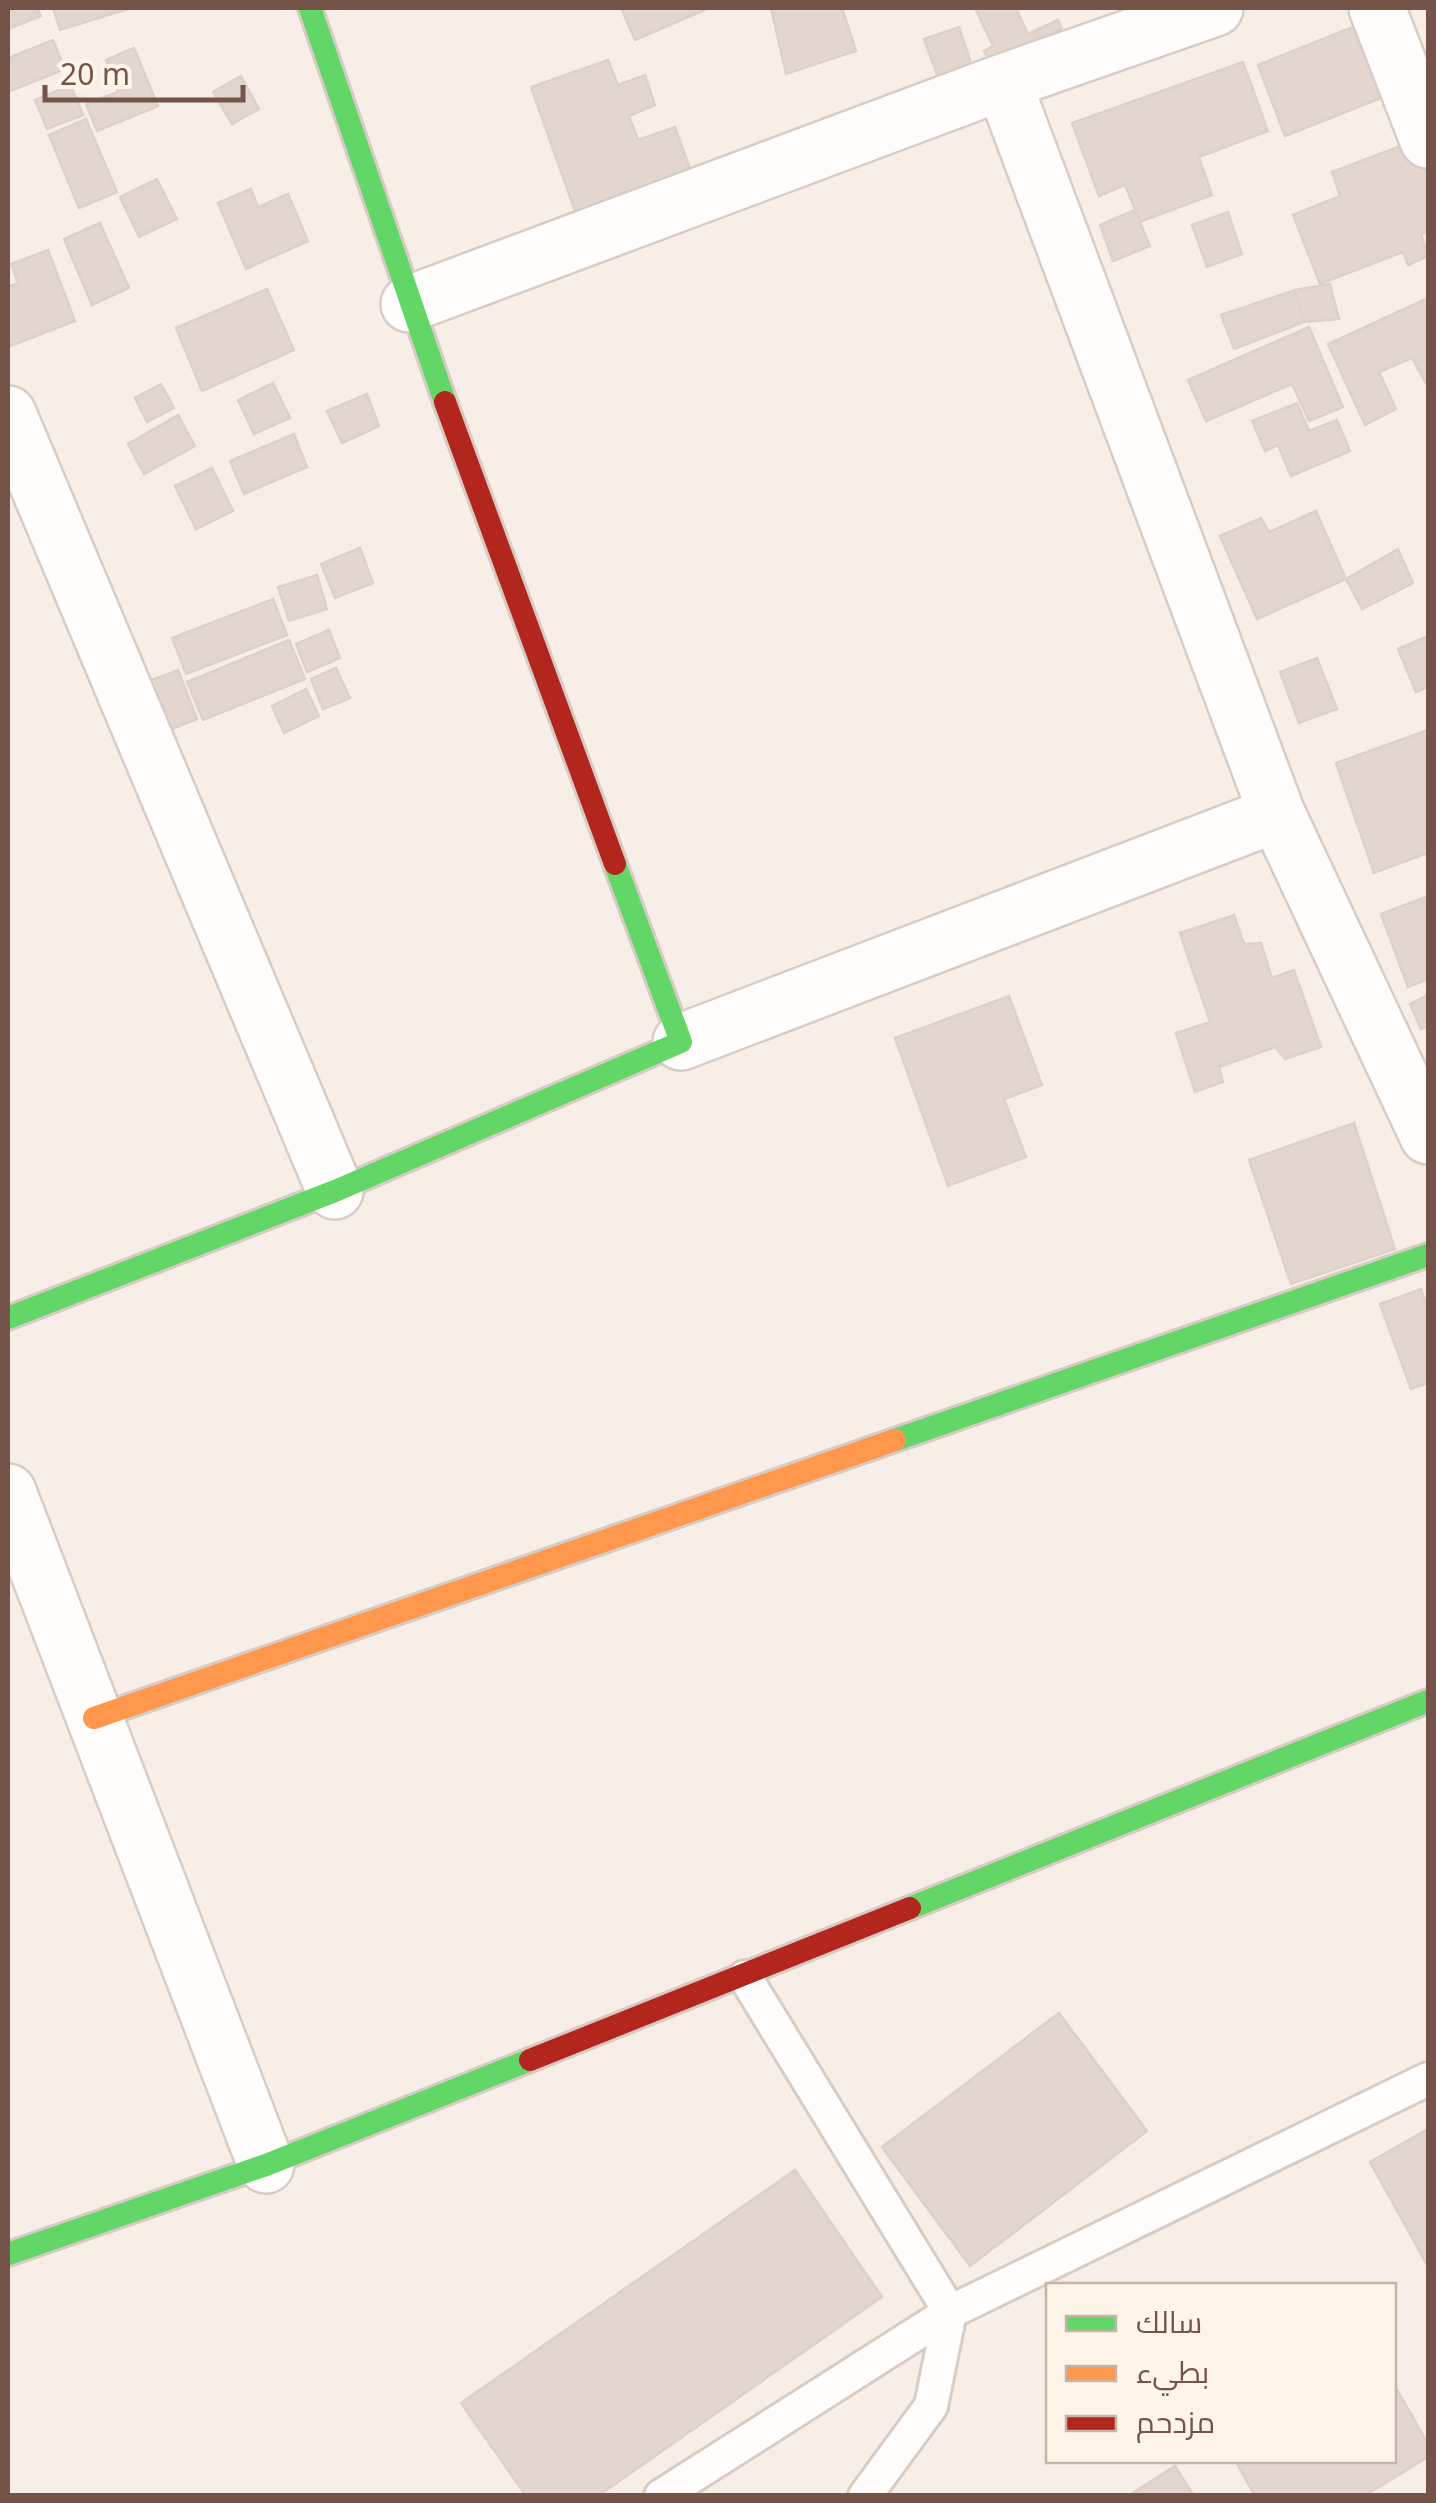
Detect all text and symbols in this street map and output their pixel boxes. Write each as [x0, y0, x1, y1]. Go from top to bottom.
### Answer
scale bar [45, 40, 242, 102]
text: 20 m [60, 53, 130, 94]
legend [1046, 2283, 1396, 2463]
text: سالك [1136, 2301, 1202, 2342]
text: بطيء [1136, 2351, 1209, 2396]
text: مزدحم [1136, 2401, 1215, 2443]

